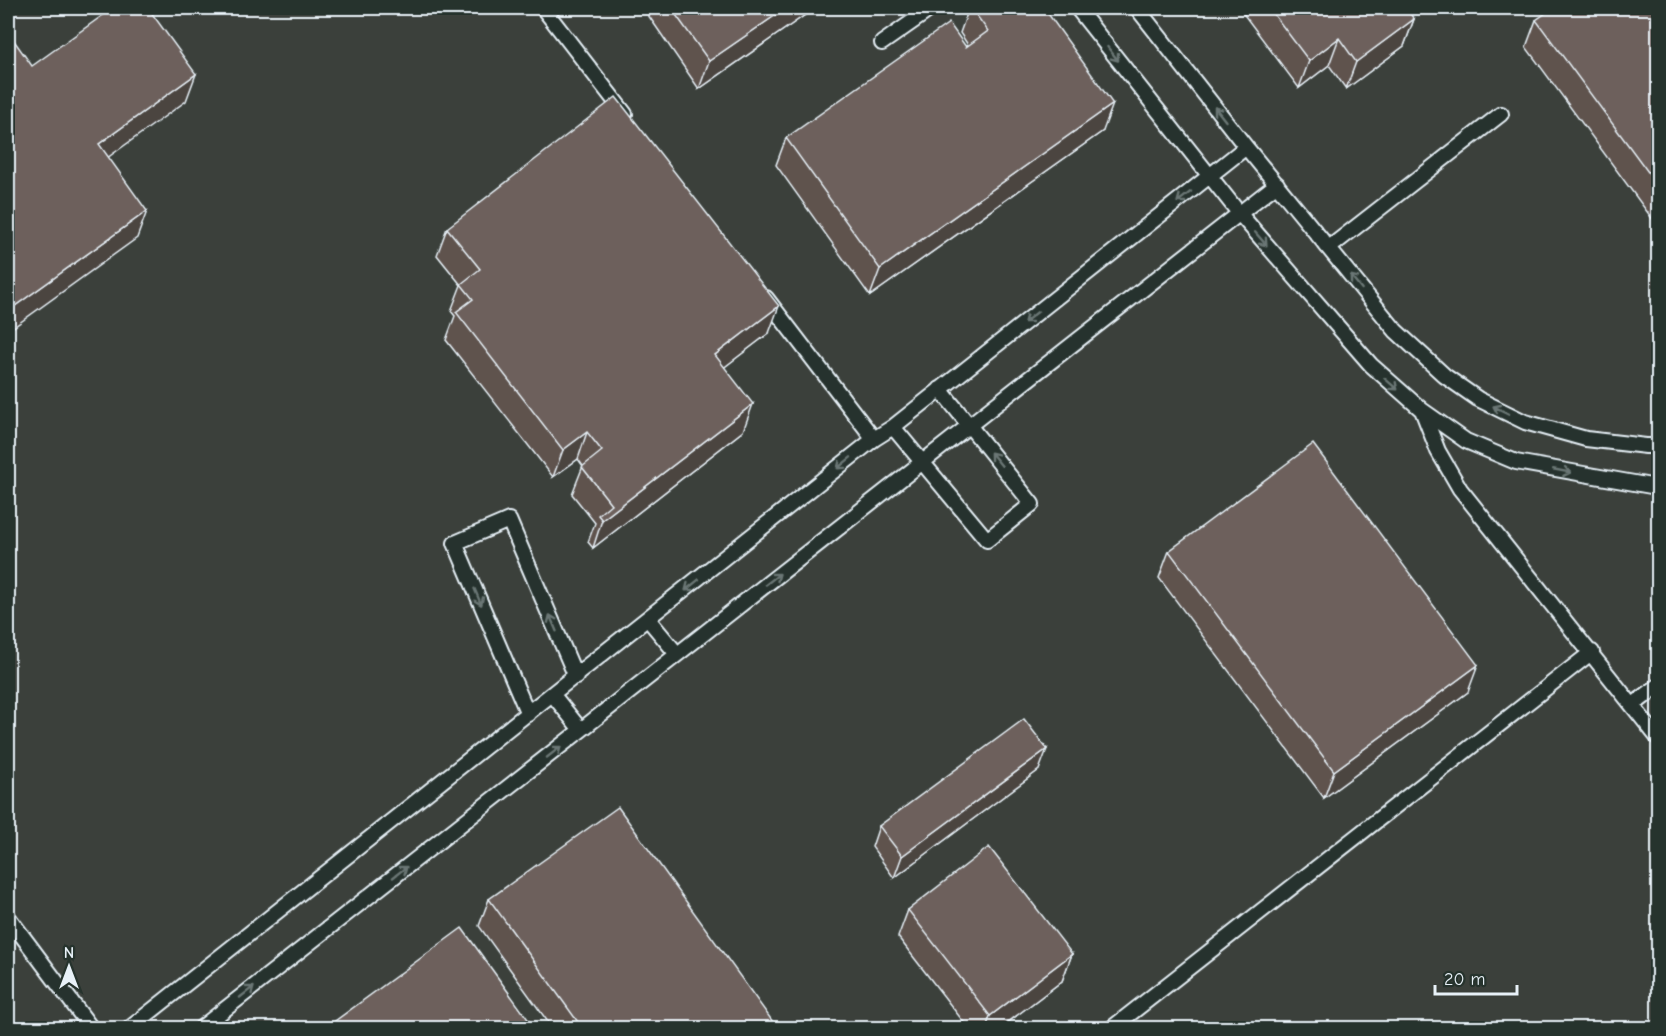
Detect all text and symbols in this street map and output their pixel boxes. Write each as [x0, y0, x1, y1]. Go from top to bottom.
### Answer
one-way arrow [1107, 45, 1120, 61]
one-way arrow [1214, 106, 1227, 122]
one-way arrow [1176, 190, 1192, 203]
one-way arrow [1254, 231, 1268, 246]
one-way arrow [1349, 275, 1363, 290]
one-way arrow [1023, 311, 1039, 324]
one-way arrow [1383, 376, 1399, 390]
one-way arrow [1492, 404, 1510, 416]
one-way arrow [989, 451, 1002, 467]
one-way arrow [836, 457, 852, 470]
one-way arrow [1551, 466, 1571, 477]
one-way arrow [765, 573, 781, 586]
one-way arrow [684, 578, 700, 591]
one-way arrow [473, 587, 484, 606]
one-way arrow [547, 614, 558, 633]
one-way arrow [545, 745, 561, 758]
one-way arrow [392, 866, 408, 878]
north arrow [39, 937, 99, 997]
text: N [64, 944, 74, 962]
scale bar [1435, 958, 1518, 996]
text: 20 m [1444, 969, 1485, 990]
one-way arrow [239, 986, 255, 999]

